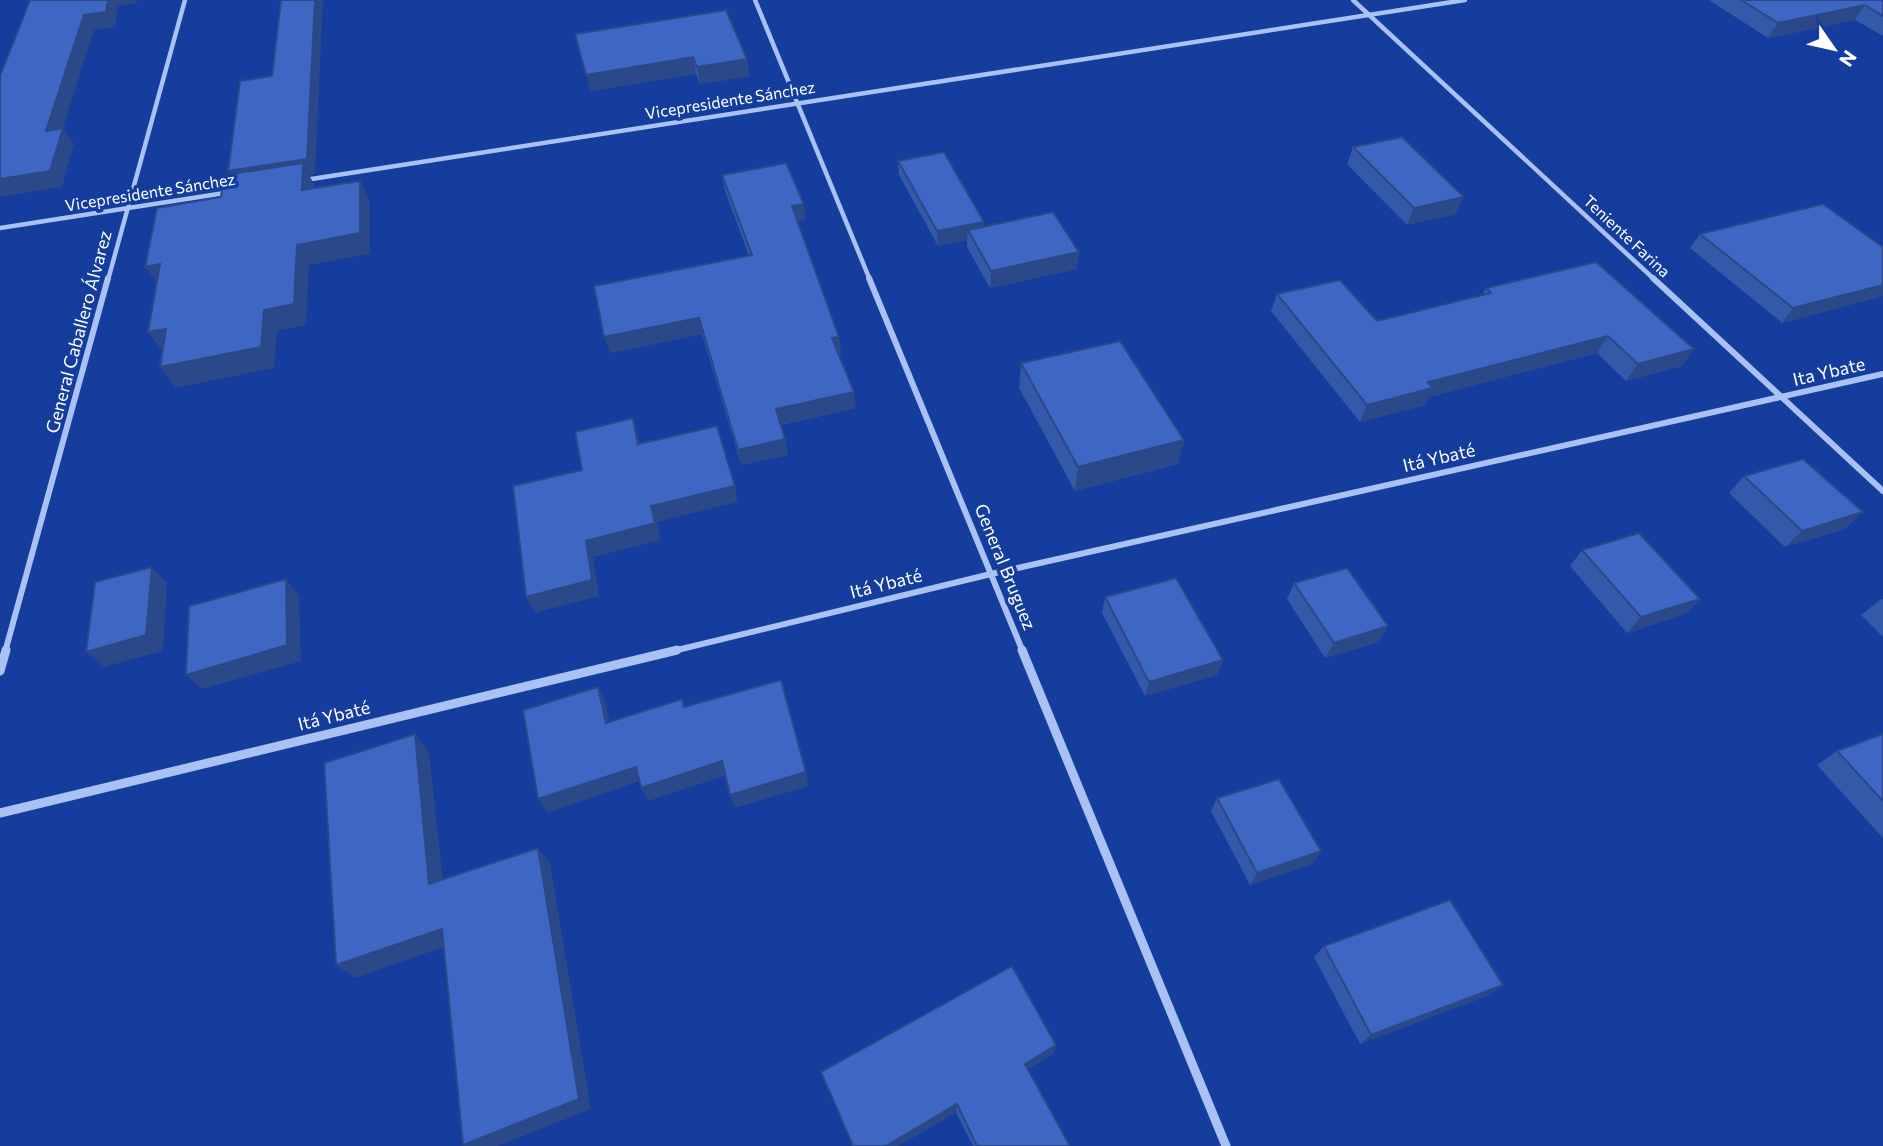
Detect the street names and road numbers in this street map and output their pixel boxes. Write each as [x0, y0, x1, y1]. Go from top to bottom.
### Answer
street label: Vicepresidente Sánchez [644, 77, 816, 122]
street label: Vicepresidente Sánchez [64, 169, 236, 214]
street label: Teniente Farina [1580, 191, 1675, 281]
street label: General Caballero Álvarez [40, 228, 116, 436]
street label: Ita Ybate [1790, 352, 1867, 390]
street label: Itá Ybaté [1400, 438, 1477, 476]
street label: General Bruguez [971, 500, 1041, 633]
street label: Itá Ybaté [847, 563, 924, 603]
street label: Itá Ybaté [295, 695, 372, 735]

